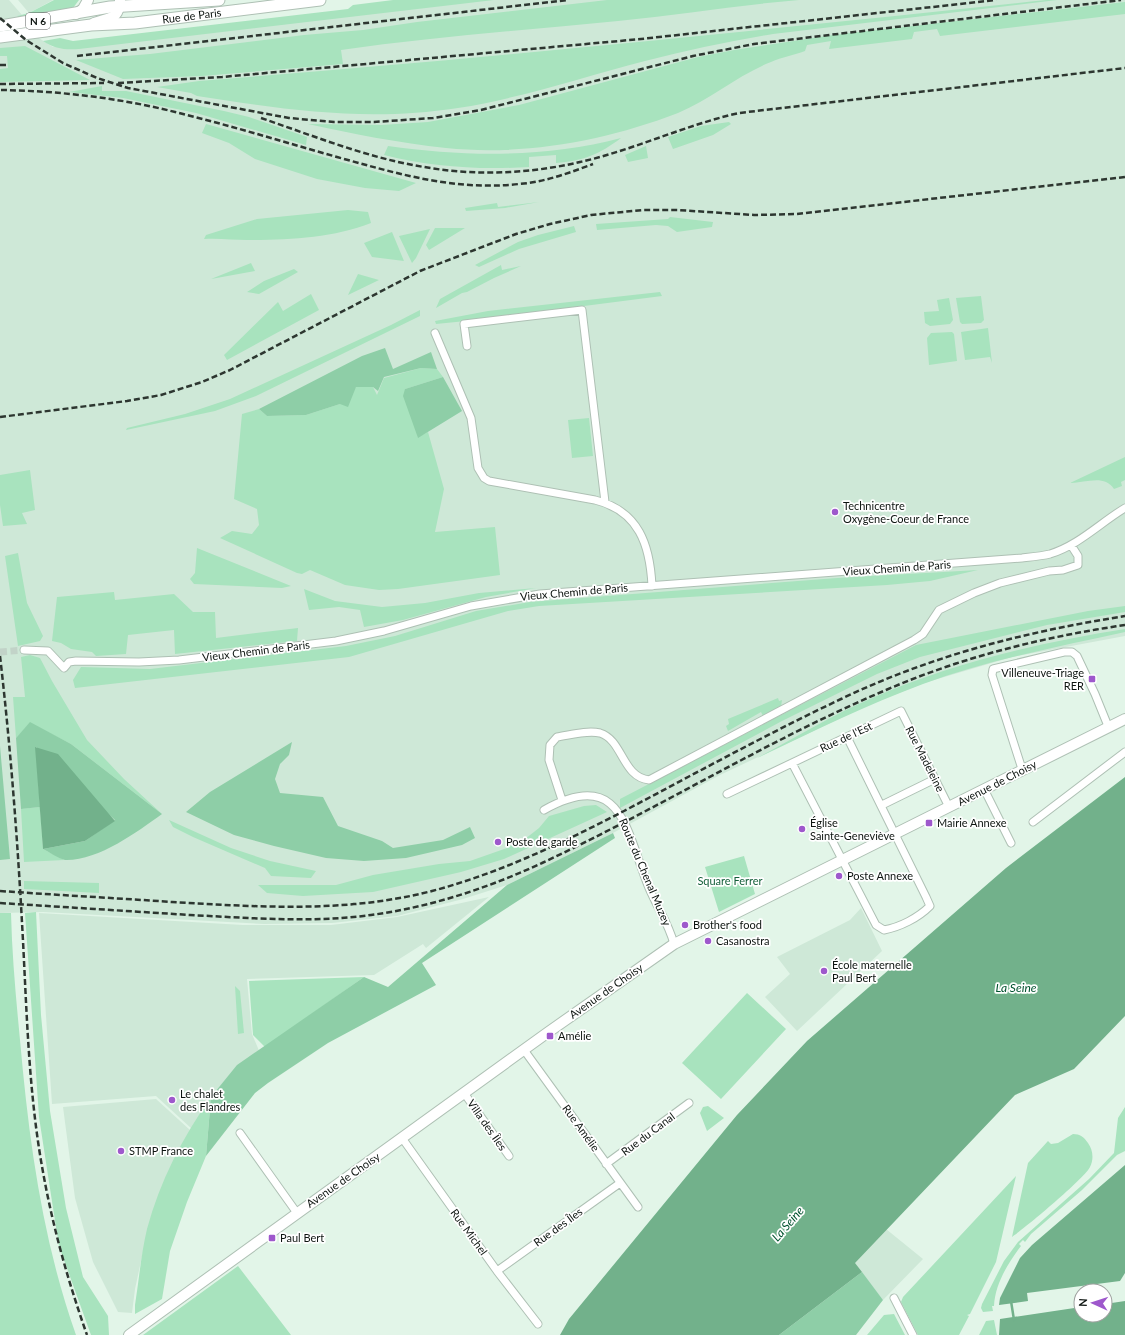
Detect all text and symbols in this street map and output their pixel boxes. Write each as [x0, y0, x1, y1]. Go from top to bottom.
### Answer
street label: Rue de Paris [161, 5, 222, 26]
road number: N 6 [26, 13, 50, 29]
place label: Technicentre Oxygène-Coeur de France [843, 499, 969, 525]
marker: Technicentre Oxygène-Coeur de France [830, 507, 840, 517]
street label: Vieux Chemin de Paris [842, 557, 952, 578]
street label: Vieux Chemin de Paris [519, 580, 629, 603]
street label: Vieux Chemin de Paris [201, 637, 311, 664]
place label: Villeneuve-Triage RER [1001, 666, 1084, 692]
marker: Villeneuve-Triage RER [1087, 674, 1097, 684]
street label: Rue de l'Est [818, 719, 874, 754]
street label: Rue Madeleine [903, 724, 948, 794]
street label: Avenue de Choisy [955, 757, 1039, 808]
street label: Route du Chenal Muzey [617, 816, 674, 928]
place label: Église Sainte-Geneviève [810, 816, 895, 842]
place label: Mairie Annexe [937, 816, 1007, 829]
marker: Mairie Annexe [924, 818, 934, 828]
marker: Église Sainte-Geneviève [797, 824, 807, 834]
place label: Poste de garde [506, 835, 578, 848]
marker: Poste de garde [493, 837, 503, 847]
place label: Poste Annexe [847, 869, 913, 882]
marker: Poste Annexe [834, 871, 844, 881]
park label: Square Ferrer [697, 874, 763, 887]
place label: Brother's food [693, 918, 762, 931]
marker: Brother's food [680, 920, 690, 930]
place label: Casanostra [716, 934, 770, 947]
marker: Casanostra [703, 936, 713, 946]
place label: École maternelle Paul Bert [832, 958, 912, 984]
street label: Avenue de Choisy [566, 960, 645, 1021]
marker: École maternelle Paul Bert [819, 966, 829, 976]
water label: La Seine [995, 980, 1037, 995]
place label: Amélie [558, 1029, 592, 1042]
marker: Amélie [545, 1031, 555, 1041]
place label: Le chalet des Flandres [180, 1087, 241, 1113]
marker: Le chalet des Flandres [167, 1095, 177, 1105]
street label: Villa des Îles [465, 1097, 510, 1153]
street label: Rue Amélie [560, 1102, 603, 1154]
street label: Rue du Canal [618, 1109, 677, 1158]
place label: STMP France [129, 1144, 193, 1157]
marker: STMP France [116, 1146, 126, 1156]
street label: Avenue de Choisy [303, 1149, 382, 1210]
water label: La Seine [768, 1203, 807, 1244]
street label: Rue des Îles [531, 1204, 585, 1249]
street label: Rue Michel [448, 1206, 491, 1257]
place label: Paul Bert [280, 1231, 324, 1244]
marker: Paul Bert [267, 1233, 277, 1243]
north arrow [1073, 1283, 1113, 1323]
text: N [1076, 1298, 1089, 1307]

